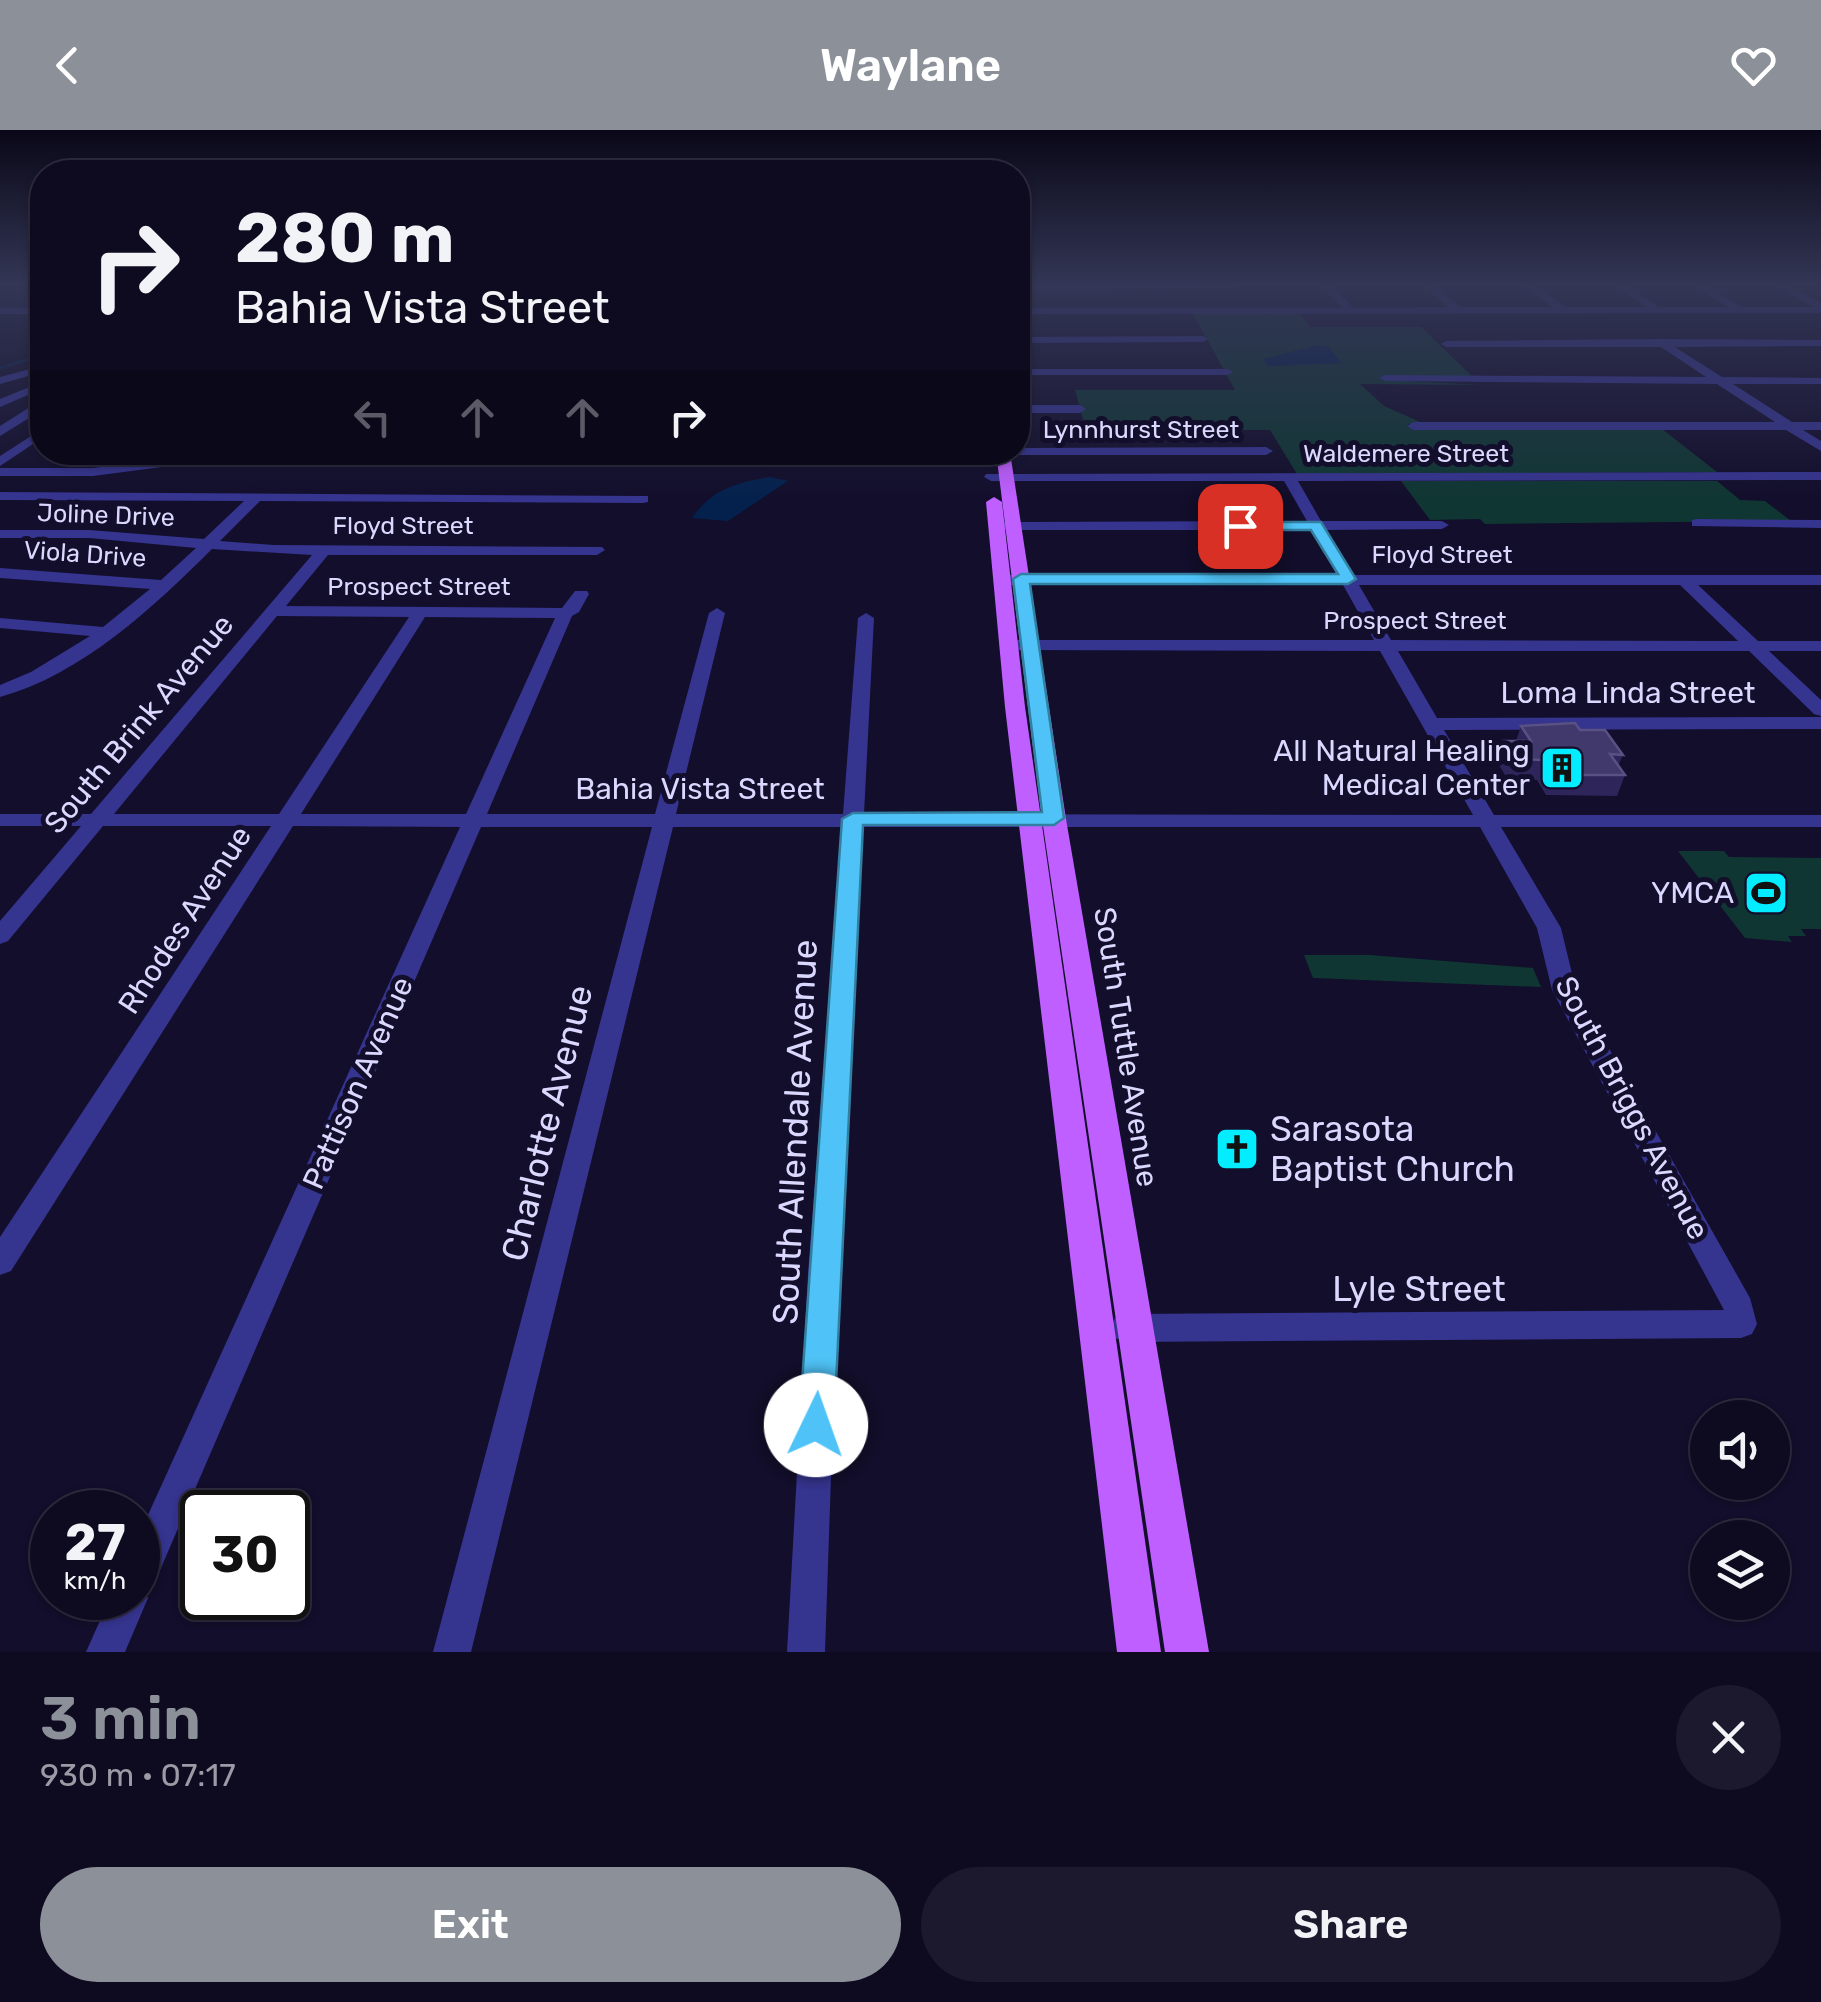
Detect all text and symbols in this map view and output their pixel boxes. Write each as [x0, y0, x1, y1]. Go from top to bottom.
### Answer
icon: back [40, 38, 95, 93]
icon: heart [1726, 38, 1781, 93]
text: Waylane [820, 39, 1001, 92]
text: 280 m [235, 197, 455, 280]
icon: right [70, 200, 200, 330]
text: Bahia Vista Street [235, 281, 610, 334]
icon: left [345, 390, 400, 445]
icon: ahead [450, 390, 505, 445]
icon: ahead [555, 390, 610, 445]
icon: right [660, 390, 715, 445]
street label: Lynnhurst Street [1043, 415, 1239, 444]
street label: Waldemere Street [1303, 439, 1509, 468]
pin [1198, 484, 1283, 569]
street label: Joline Drive [37, 498, 175, 532]
icon: arrive [1213, 499, 1268, 554]
street label: Floyd Street [332, 511, 474, 540]
street label: Viola Drive [23, 535, 147, 573]
street label: Floyd Street [1371, 540, 1513, 569]
street label: Prospect Street [327, 572, 511, 601]
street label: Prospect Street [1323, 606, 1507, 635]
street label: South Brink Avenue [37, 607, 241, 841]
street label: Loma Linda Street [1500, 675, 1756, 711]
place label: All Natural Healing Medical Center [1273, 733, 1531, 803]
building icon: All Natural Healing Medical Center [1539, 745, 1585, 791]
street label: Bahia Vista Street [575, 771, 825, 807]
street label: Rhodes Avenue [111, 819, 259, 1021]
sports icon: YMCA [1743, 870, 1789, 916]
place label: YMCA [1651, 875, 1734, 911]
street label: South Tuttle Avenue [1086, 905, 1166, 1189]
street label: South Allendale Avenue [764, 938, 826, 1326]
street label: South Briggs Avenue [1547, 970, 1717, 1246]
street label: Pattison Avenue [295, 971, 421, 1195]
street label: Charlotte Avenue [492, 981, 602, 1265]
place label: Sarasota Baptist Church [1270, 1108, 1515, 1190]
church icon: Sarasota Baptist Church [1214, 1126, 1260, 1172]
street label: Lyle Street [1332, 1268, 1506, 1310]
position arrow [764, 1373, 868, 1477]
map controls [1690, 1400, 1790, 1620]
button: sound [1690, 1400, 1790, 1500]
speed limit sign: 30 [180, 1490, 310, 1620]
text: 27 [64, 1513, 126, 1573]
button: layers [1690, 1520, 1790, 1620]
text: km/h [64, 1566, 126, 1595]
text: 3 min [40, 1683, 201, 1754]
button: close [1676, 1685, 1781, 1790]
text: 930 m · 07:17 [40, 1756, 236, 1794]
button: Exit [40, 1867, 901, 1982]
button: Share [921, 1867, 1781, 1982]

